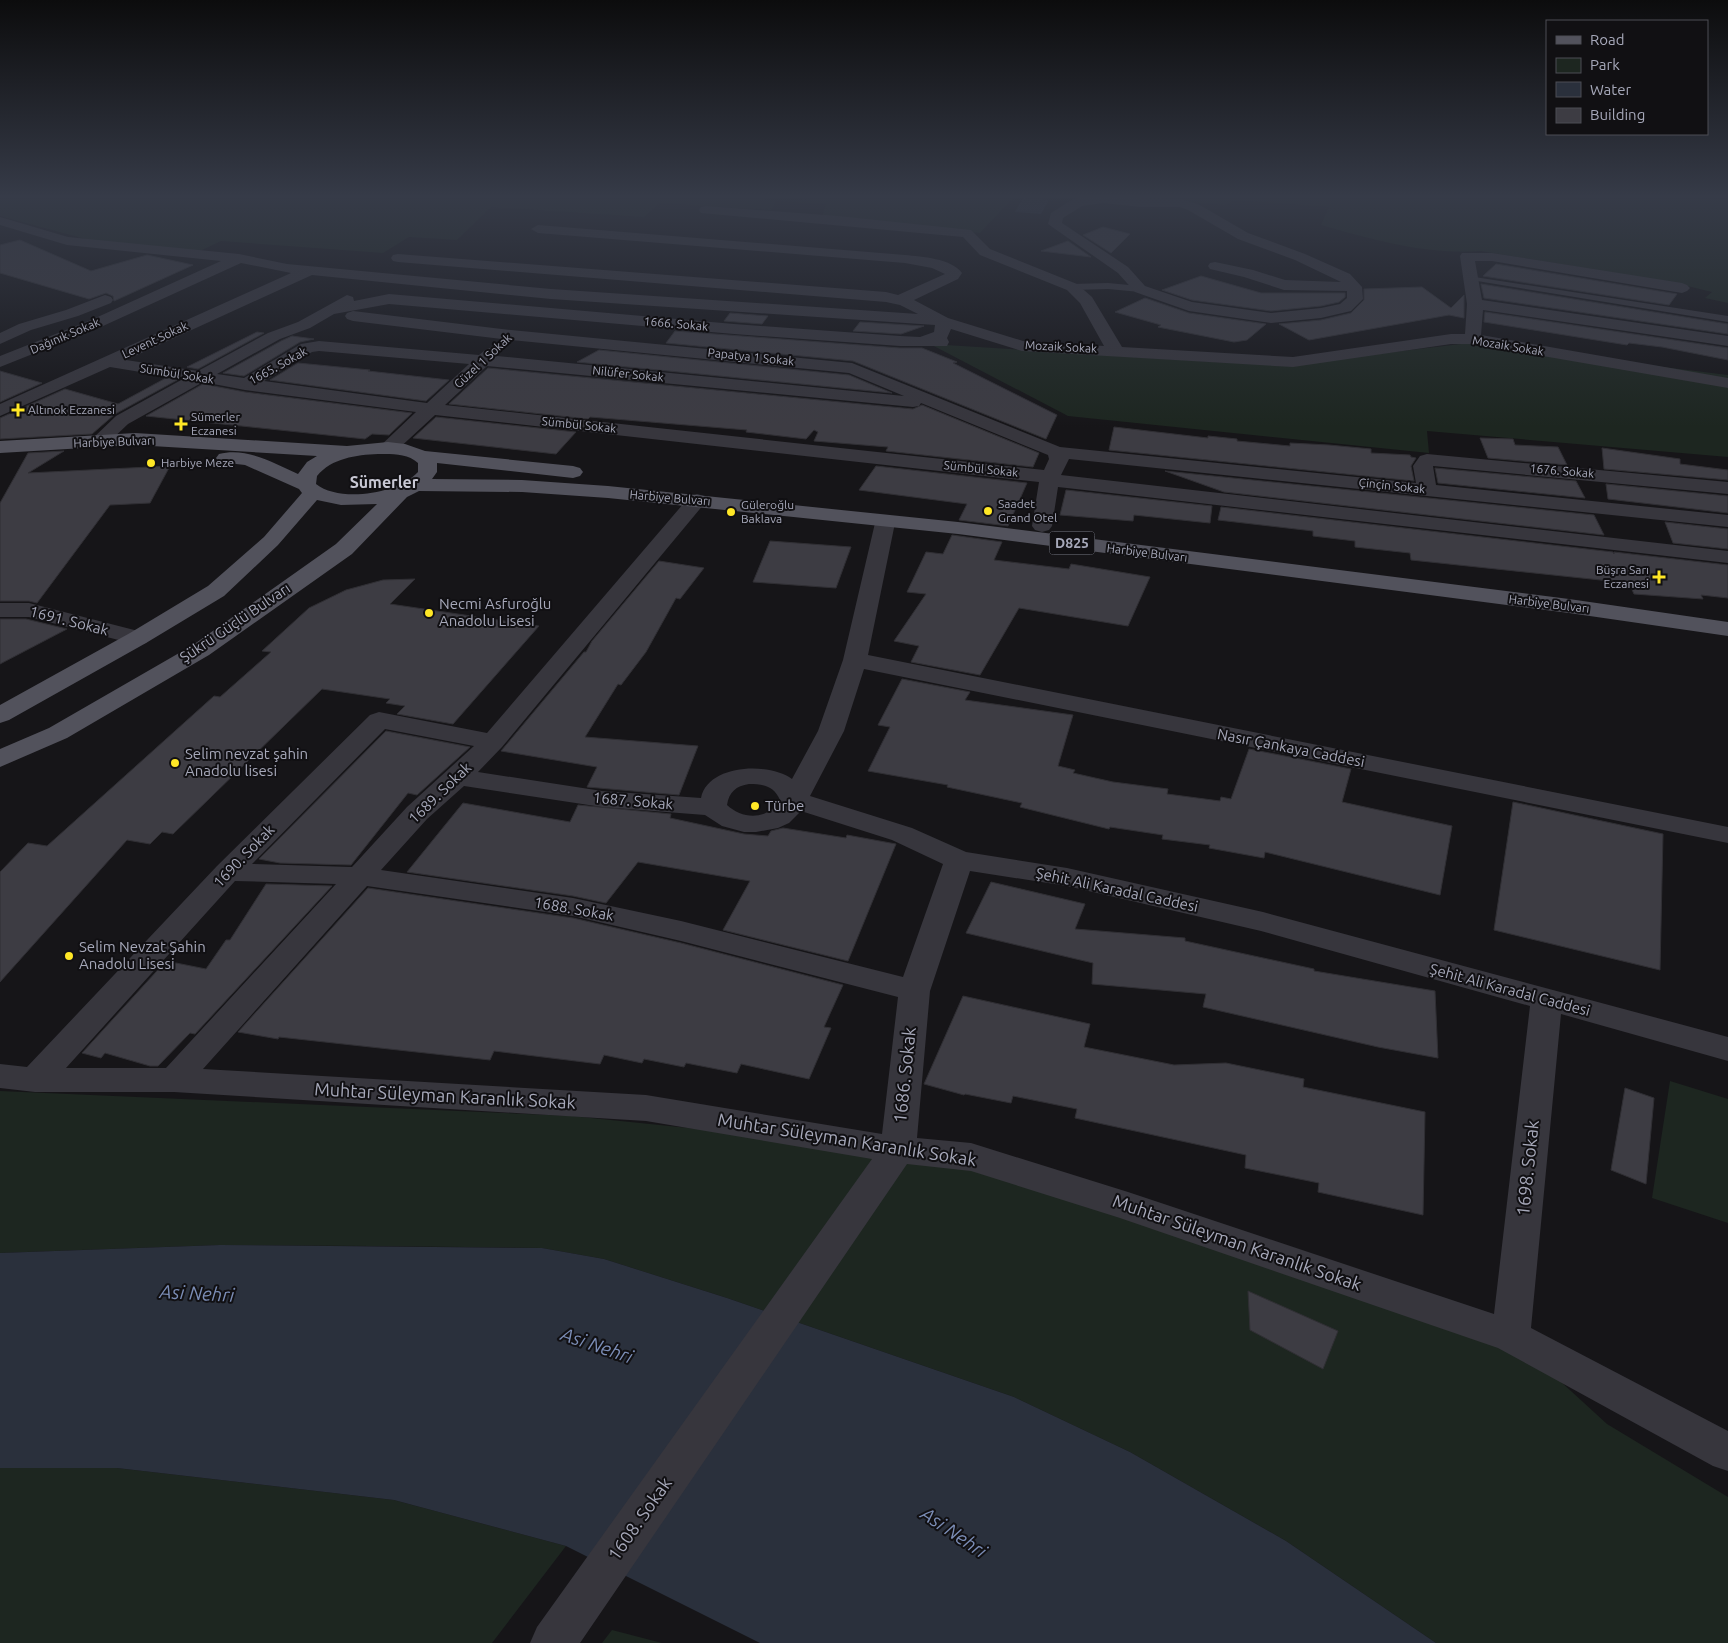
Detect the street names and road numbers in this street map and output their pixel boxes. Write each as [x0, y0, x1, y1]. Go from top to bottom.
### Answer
street label: 1666. Sokak [643, 314, 709, 333]
street label: Dağınık Sokak [28, 315, 102, 356]
street label: Levent Sokak [120, 319, 190, 360]
street label: Güzel 1 Sokak [451, 331, 514, 391]
street label: Mozaik Sokak [1471, 333, 1545, 358]
street label: Mozaik Sokak [1025, 338, 1097, 355]
street label: 1665. Sokak [246, 344, 309, 387]
street label: Papatya 1 Sokak [707, 345, 795, 368]
street label: Sümbül Sokak [139, 361, 215, 386]
street label: Nilüfer Sokak [592, 363, 664, 384]
street label: Sümbül Sokak [541, 414, 617, 435]
street label: Harbiye Bulvarı [73, 434, 155, 449]
street label: Sümbül Sokak [943, 458, 1019, 479]
street label: 1676. Sokak [1529, 461, 1595, 480]
street label: Çinçin Sokak [1358, 476, 1426, 495]
street label: Harbiye Bulvarı [629, 487, 711, 508]
road number: D825 [1050, 532, 1094, 554]
street label: Harbiye Bulvarı [1106, 541, 1188, 564]
street label: Şükrü Güçlü Bulvarı [176, 579, 293, 666]
street label: Harbiye Bulvarı [1508, 592, 1590, 615]
street label: 1691. Sokak [28, 603, 111, 639]
street label: Nasır Çankaya Caddesi [1216, 725, 1366, 770]
street label: 1689. Sokak [405, 758, 475, 827]
street label: 1687. Sokak [592, 789, 674, 813]
street label: 1690. Sokak [210, 821, 278, 890]
street label: Şehit Ali Karadal Caddesi [1034, 864, 1200, 915]
street label: 1688. Sokak [533, 893, 616, 924]
street label: Şehit Ali Karadal Caddesi [1428, 960, 1592, 1019]
street label: 1686. Sokak [889, 1026, 919, 1124]
street label: Muhtar Süleyman Karanlık Sokak [314, 1078, 576, 1112]
street label: Muhtar Süleyman Karanlık Sokak [716, 1109, 978, 1169]
street label: 1698. Sokak [1512, 1119, 1542, 1217]
street label: Muhtar Süleyman Karanlık Sokak [1110, 1190, 1364, 1294]
street label: 1608. Sokak [603, 1473, 675, 1564]

